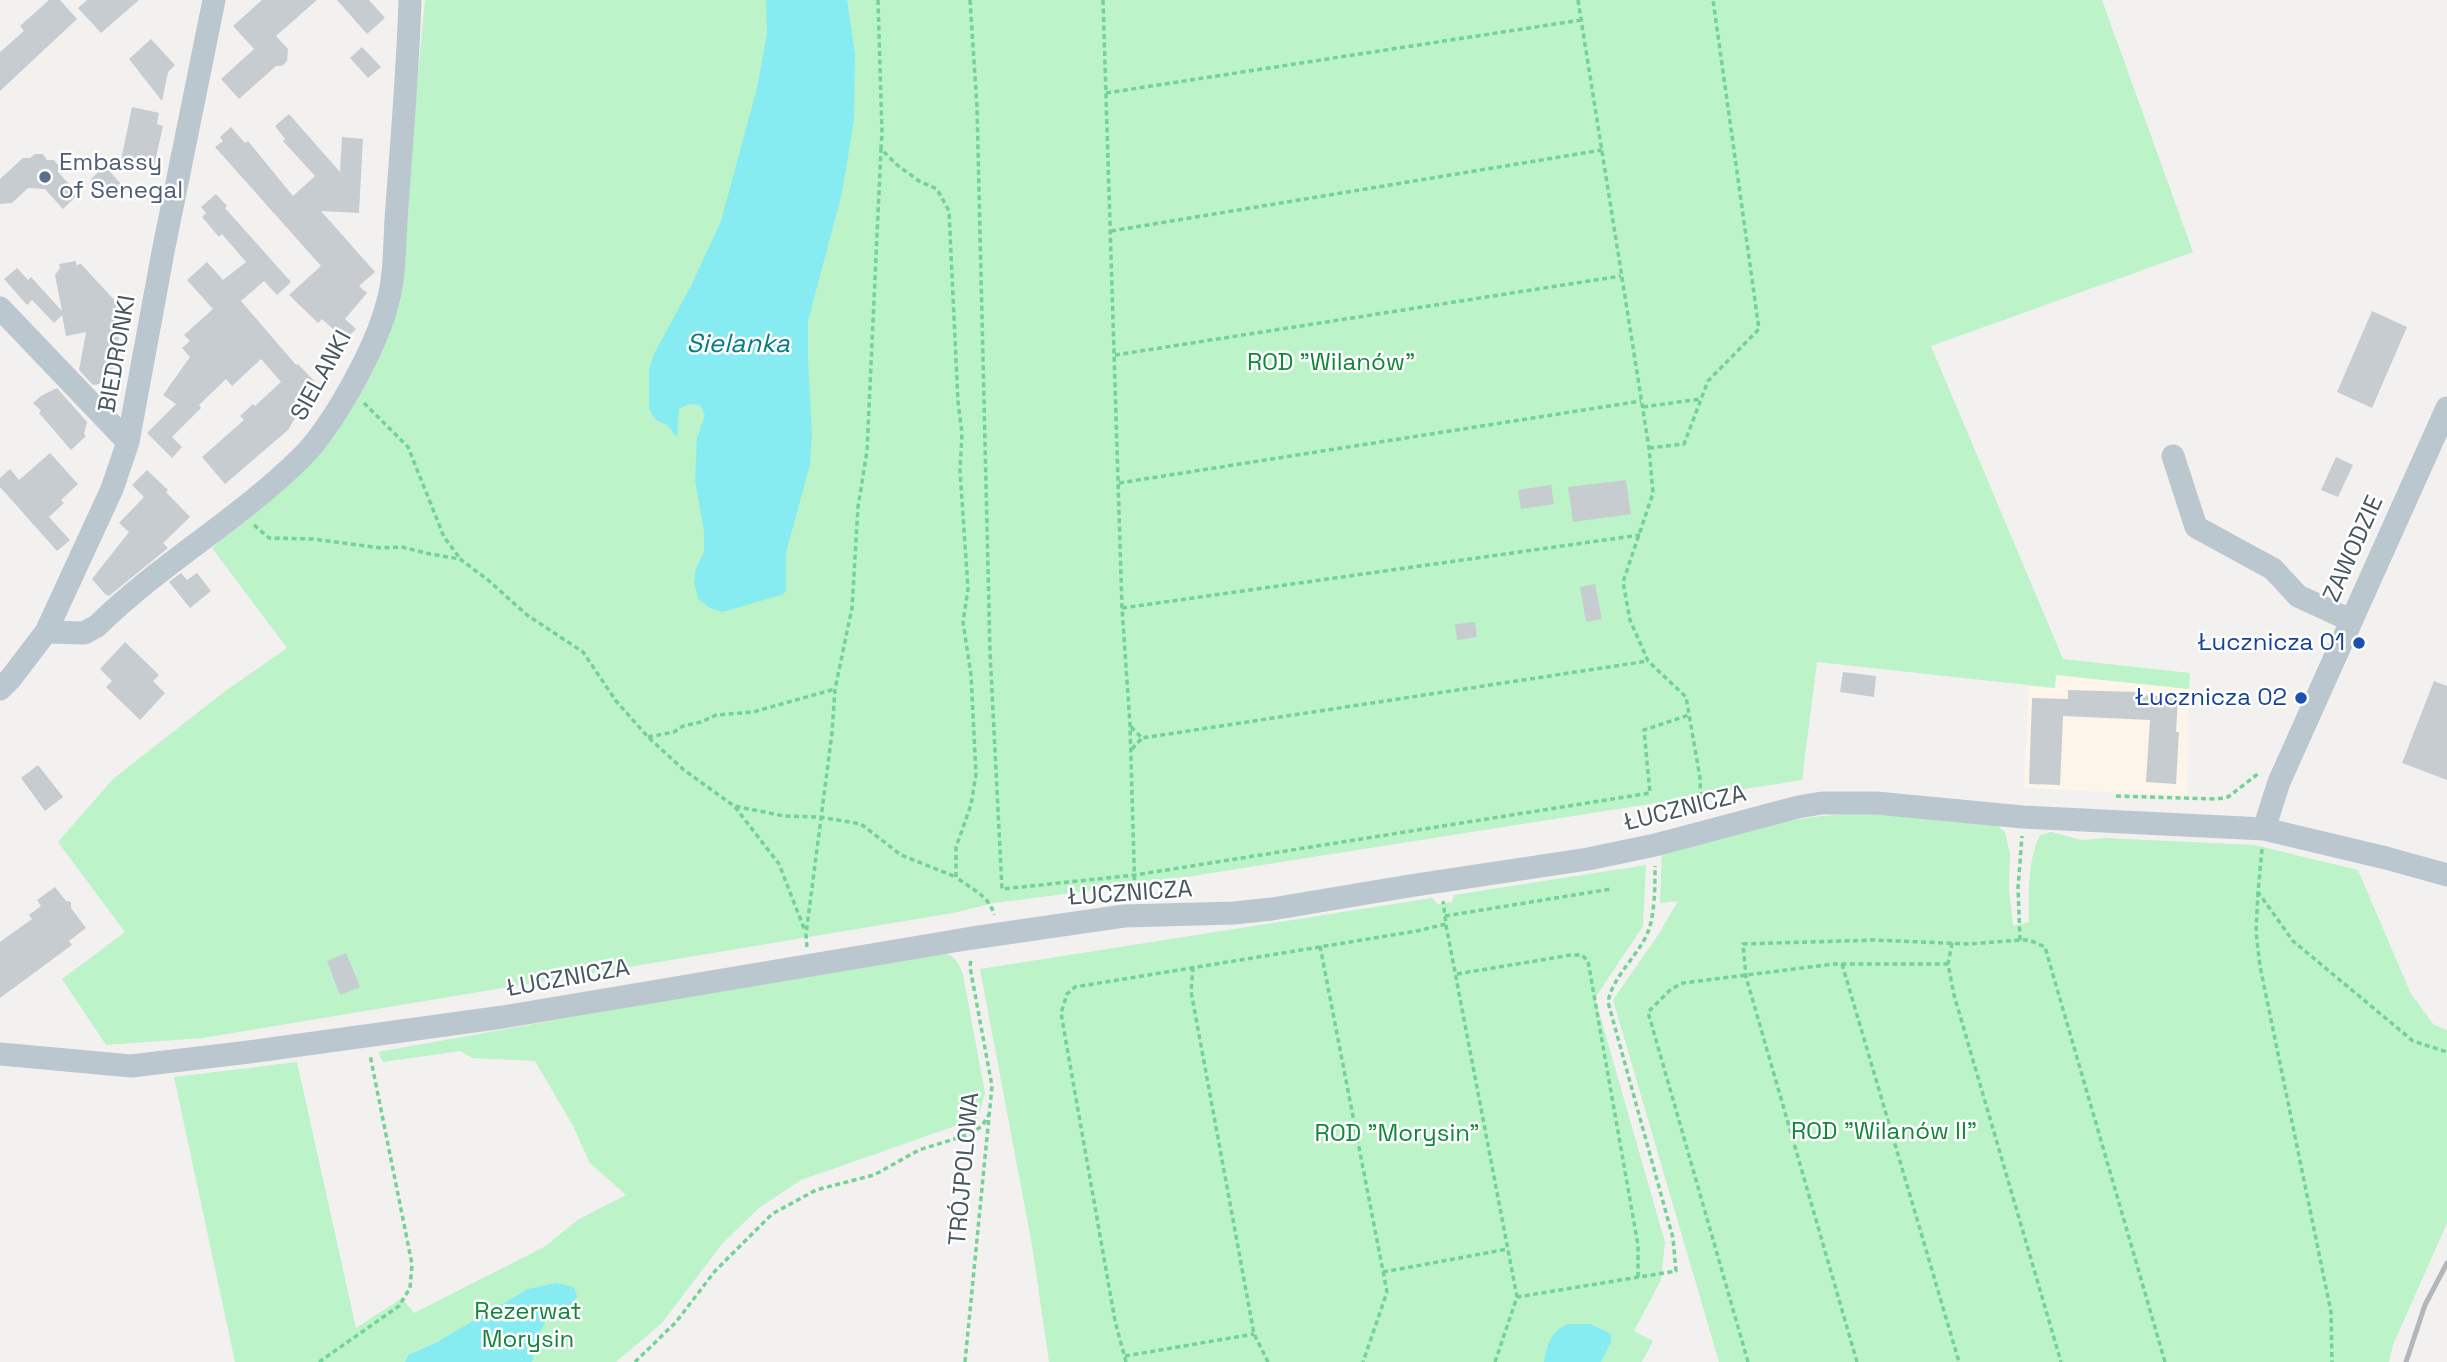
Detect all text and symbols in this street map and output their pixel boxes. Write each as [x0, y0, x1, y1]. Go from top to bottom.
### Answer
place label: Embassy of Senegal [59, 149, 183, 205]
marker: Embassy of Senegal [37, 169, 53, 185]
street label: BIEDRONKI [94, 293, 142, 415]
street label: SIELANKI [285, 326, 359, 426]
water label: Sielanka [686, 329, 790, 361]
park label: ROD "Wilanów" [1247, 349, 1415, 377]
street label: ZAWODZIE [2318, 491, 2390, 607]
place label: Łucznicza 01 [2197, 629, 2345, 657]
marker: Łucznicza 01 [2351, 635, 2367, 651]
place label: Łucznicza 02 [2135, 684, 2287, 712]
marker: Łucznicza 02 [2293, 690, 2309, 706]
street label: ŁUCZNICZA [1621, 780, 1749, 838]
street label: ŁUCZNICZA [1067, 875, 1193, 913]
street label: ŁUCZNICZA [504, 954, 632, 1004]
street label: TRÓJPOLOWA [944, 1091, 986, 1247]
park label: ROD "Wilanów II" [1791, 1118, 1977, 1146]
park label: ROD "Morysin" [1315, 1120, 1479, 1148]
park label: Rezerwat Morysin [474, 1298, 582, 1354]

